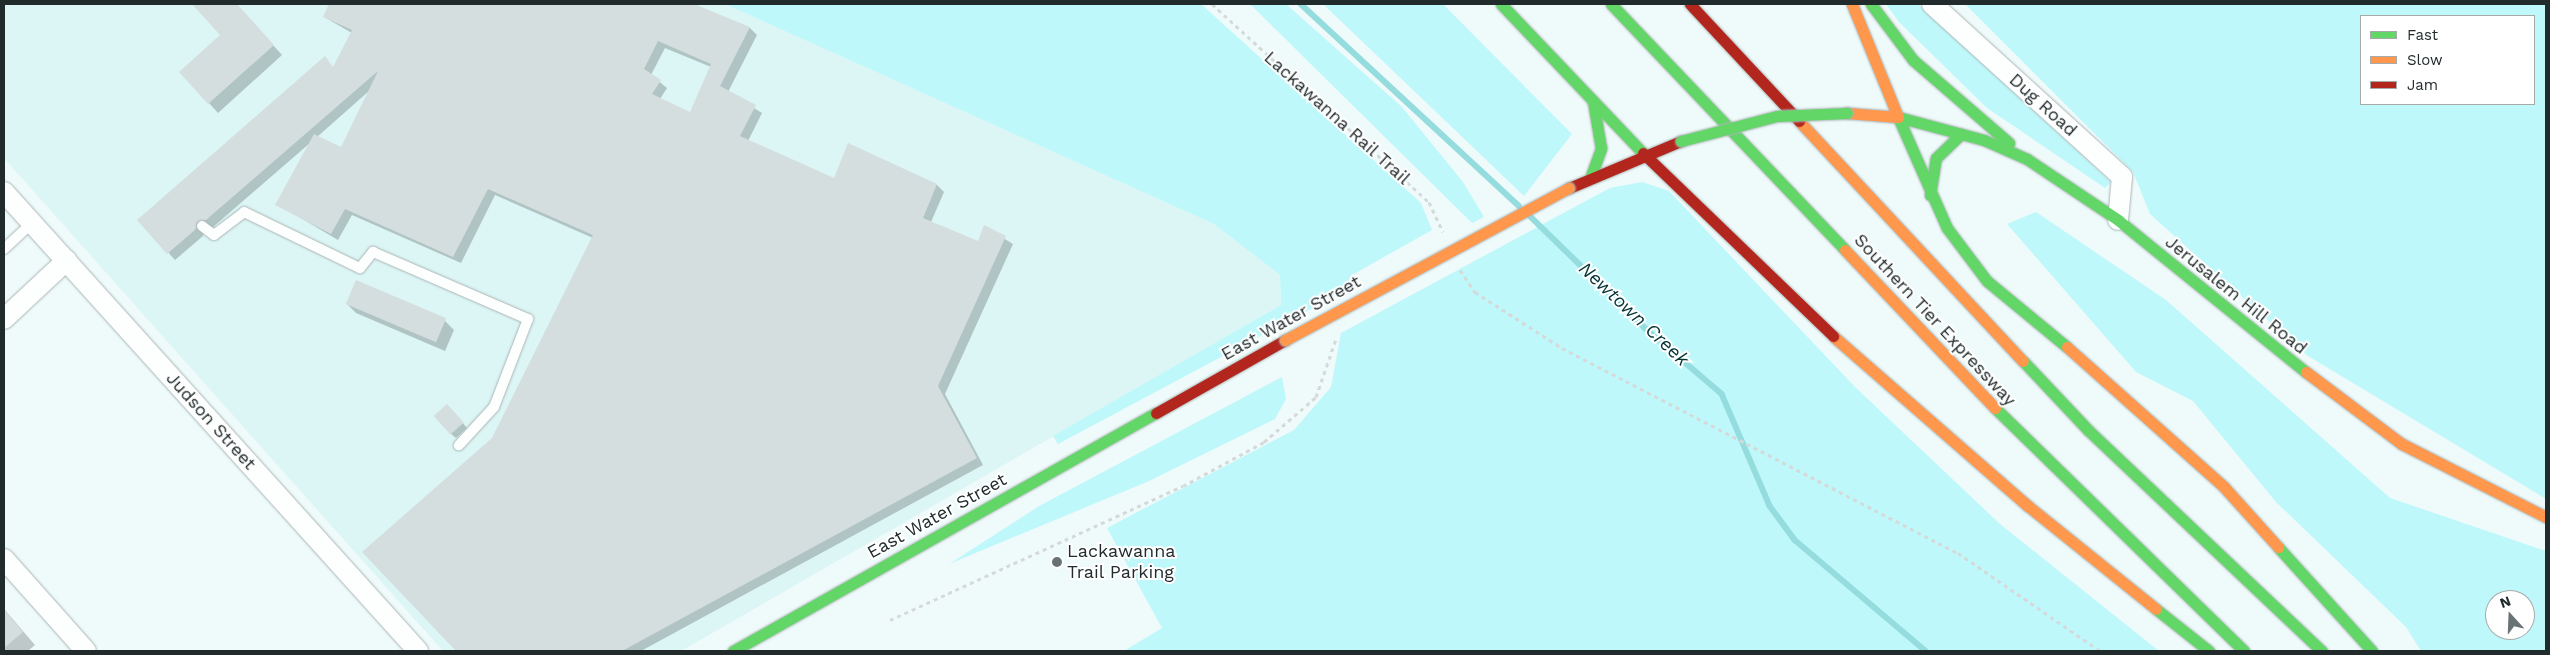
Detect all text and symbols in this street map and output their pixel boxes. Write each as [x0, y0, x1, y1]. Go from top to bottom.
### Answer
legend [2360, 15, 2535, 105]
text: Fast [2407, 26, 2438, 44]
street label: Lackawanna Rail Trail [1259, 46, 1415, 190]
text: Slow [2407, 51, 2443, 69]
street label: Dug Road [2005, 69, 2081, 141]
text: Jam [2407, 76, 2438, 94]
street label: Southern Tier Expressway [1849, 229, 2021, 411]
street label: Jerusalem Hill Road [2160, 231, 2312, 359]
water label: Newtown Creek [1574, 257, 1694, 371]
street label: East Water Street [1217, 271, 1365, 365]
street label: Judson Street [161, 368, 261, 474]
street label: East Water Street [863, 469, 1011, 563]
place label: Lackawanna Trail Parking [1067, 541, 1176, 584]
marker: Lackawanna Trail Parking [1051, 556, 1063, 568]
north arrow [2485, 590, 2535, 640]
text: N [2498, 593, 2513, 611]

